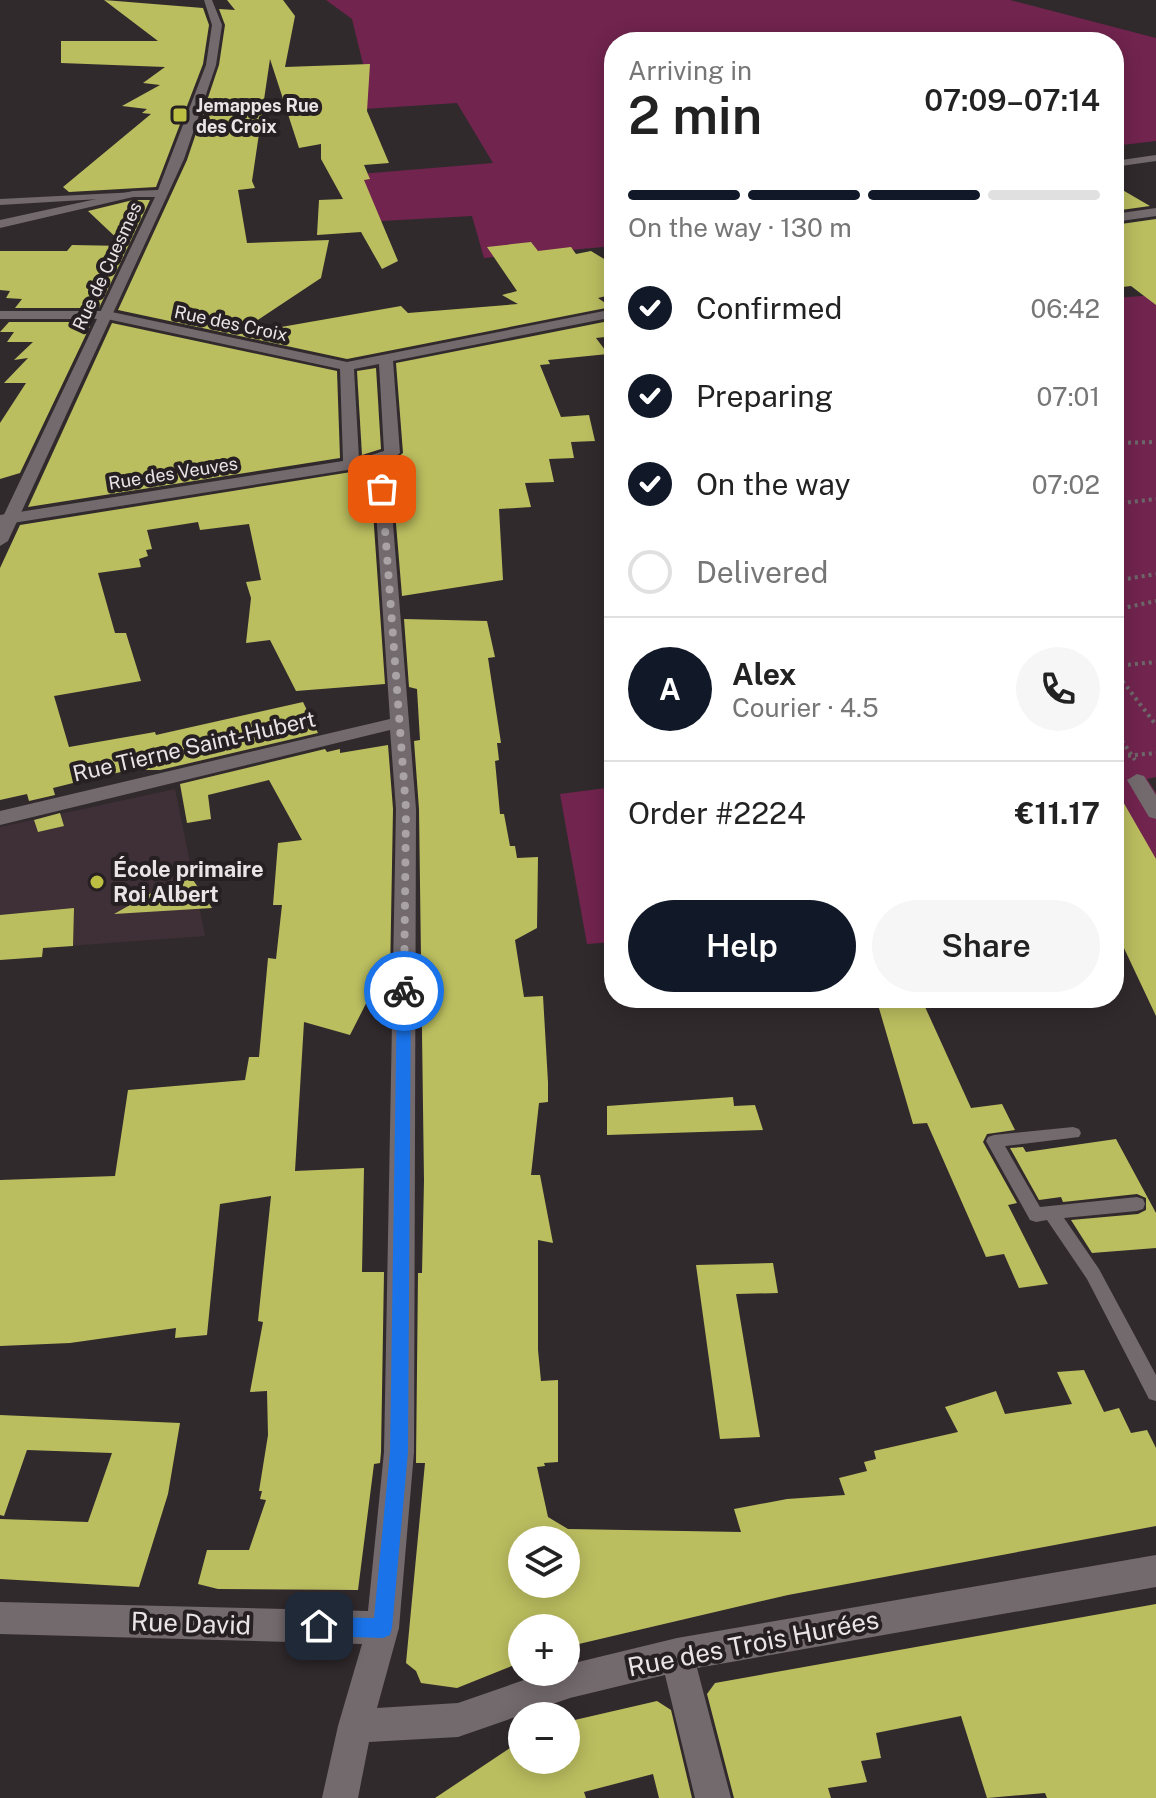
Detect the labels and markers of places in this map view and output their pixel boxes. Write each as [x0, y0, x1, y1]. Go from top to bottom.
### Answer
place label: Jemappes Rue des Croix [196, 95, 319, 137]
marker: Jemappes Rue des Croix [171, 106, 189, 124]
pin [348, 455, 416, 523]
place label: École primaire Roi Albert [113, 856, 264, 907]
marker: École primaire Roi Albert [88, 873, 106, 891]
pin [285, 1592, 353, 1660]

